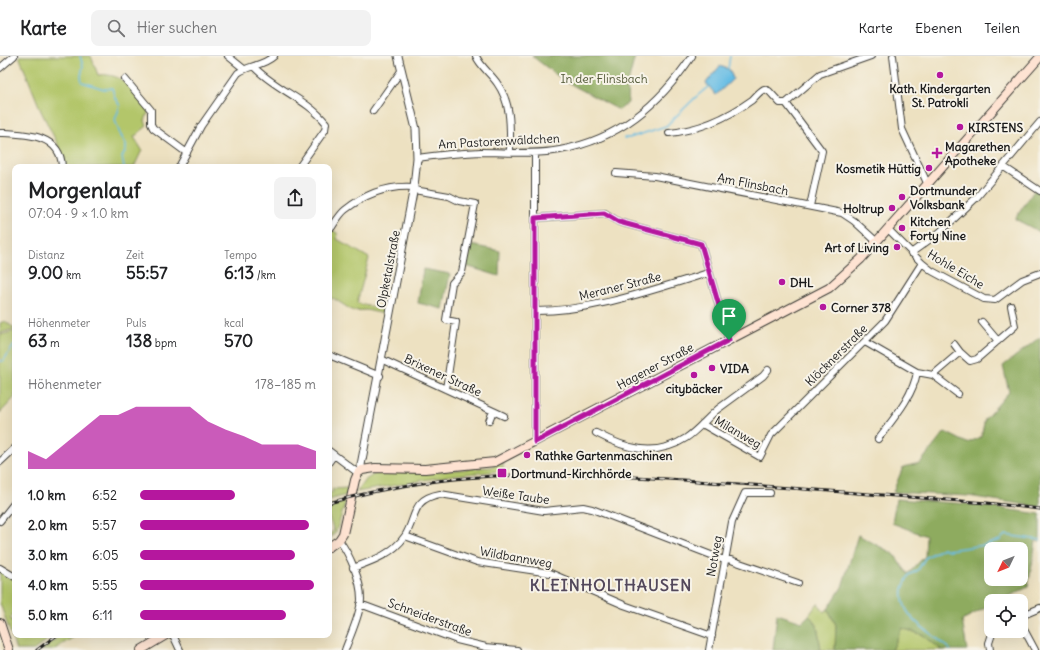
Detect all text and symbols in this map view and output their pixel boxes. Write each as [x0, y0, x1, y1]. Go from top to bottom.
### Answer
search box [91, 10, 371, 46]
text: Karte [20, 16, 67, 40]
icon: search [105, 17, 127, 39]
text: Hier suchen [137, 18, 217, 37]
text: Karte [859, 19, 893, 37]
text: Ebenen [915, 19, 962, 37]
text: Teilen [984, 19, 1020, 37]
marker: Kath. Kindergarten St. Patrokli [935, 70, 945, 80]
park label: In der Flinsbach [560, 71, 648, 86]
place label: Kath. Kindergarten St. Patrokli [889, 81, 991, 110]
place label: KIRSTENS [968, 120, 1024, 135]
marker: KIRSTENS [955, 122, 965, 132]
street label: Am Pastorenwäldchen [438, 130, 560, 152]
place label: Magarethen Apotheke [945, 139, 1010, 169]
marker: Magarethen Apotheke [932, 148, 942, 158]
place label: Kosmetik Hüttig [836, 161, 921, 177]
marker: Kosmetik Hüttig [924, 163, 934, 173]
street label: Am Flinsbach [716, 170, 790, 198]
text: Morgenlauf [28, 176, 141, 204]
button: share [274, 177, 316, 219]
place label: Dortmunder Volksbank [910, 183, 977, 212]
marker: Dortmunder Volksbank [897, 192, 907, 202]
place label: Holtrup [843, 201, 884, 217]
marker: Holtrup [887, 203, 897, 213]
text: 07:04 · 9 × 1.0 km [28, 205, 129, 222]
place label: Kitchen Forty Nine [910, 214, 966, 244]
marker: Kitchen Forty Nine [897, 223, 907, 233]
street label: Olpketalstraße [373, 229, 403, 309]
place label: Art of Living [825, 240, 889, 256]
marker: Art of Living [892, 242, 902, 252]
street label: Hohle Eiche [925, 246, 987, 292]
text: Distanz [28, 248, 65, 262]
text: Zeit [126, 248, 144, 262]
text: Tempo [224, 248, 257, 262]
text: 9.00 [28, 262, 63, 284]
text: 55:57 [126, 262, 168, 284]
text: 6:13 [224, 262, 254, 284]
text: km [63, 268, 81, 282]
text: /km [254, 268, 276, 282]
street label: Meraner Straße [577, 269, 663, 303]
place label: DHL [790, 275, 814, 290]
marker: DHL [777, 277, 787, 287]
pin [712, 299, 746, 340]
place label: Corner 378 [831, 300, 891, 315]
marker: Corner 378 [818, 302, 828, 312]
icon: arrive [718, 305, 740, 327]
text: Höhenmeter [28, 316, 90, 330]
text: Puls [126, 316, 147, 330]
text: kcal [224, 316, 244, 330]
street label: Klöcknerstraße [802, 321, 870, 389]
text: 63 [28, 330, 47, 352]
text: 138 [126, 330, 152, 352]
text: 570 [224, 330, 253, 352]
text: m [47, 336, 60, 350]
text: bpm [152, 336, 177, 350]
street label: Hagener Straße [614, 339, 696, 393]
street label: Brixener Straße [402, 351, 484, 399]
place label: VIDA [720, 361, 749, 376]
marker: VIDA [707, 363, 717, 373]
marker: citybäcker [689, 370, 699, 380]
text: Höhenmeter [28, 376, 102, 393]
text: 178–185 m [255, 376, 316, 393]
place label: citybäcker [666, 381, 722, 397]
street label: Milanweg [712, 413, 764, 451]
place label: Rathke Gartenmaschinen [535, 448, 672, 463]
marker: Rathke Gartenmaschinen [522, 450, 532, 460]
place label: Dortmund-Kirchhörde [511, 466, 632, 481]
marker: Dortmund-Kirchhörde [496, 467, 508, 479]
street label: Weiße Taube [481, 483, 551, 507]
text: 1.0 km [28, 487, 66, 504]
text: 6:52 [92, 487, 117, 504]
text: 2.0 km [28, 517, 68, 534]
text: 5:57 [92, 517, 116, 534]
street label: Notweg [703, 534, 725, 578]
north arrow [984, 542, 1028, 586]
map controls [984, 542, 1028, 638]
street label: Wildbannweg [479, 543, 553, 571]
text: 3.0 km [28, 547, 68, 564]
text: 6:05 [92, 547, 118, 564]
district label: KLEINHOLTHAUSEN [530, 575, 692, 595]
text: 4.0 km [28, 577, 68, 594]
text: 5:55 [92, 577, 117, 594]
button: locate [984, 594, 1028, 638]
street label: Schneiderstraße [386, 595, 474, 639]
text: 5.0 km [28, 607, 68, 624]
text: 6:11 [92, 607, 113, 624]

